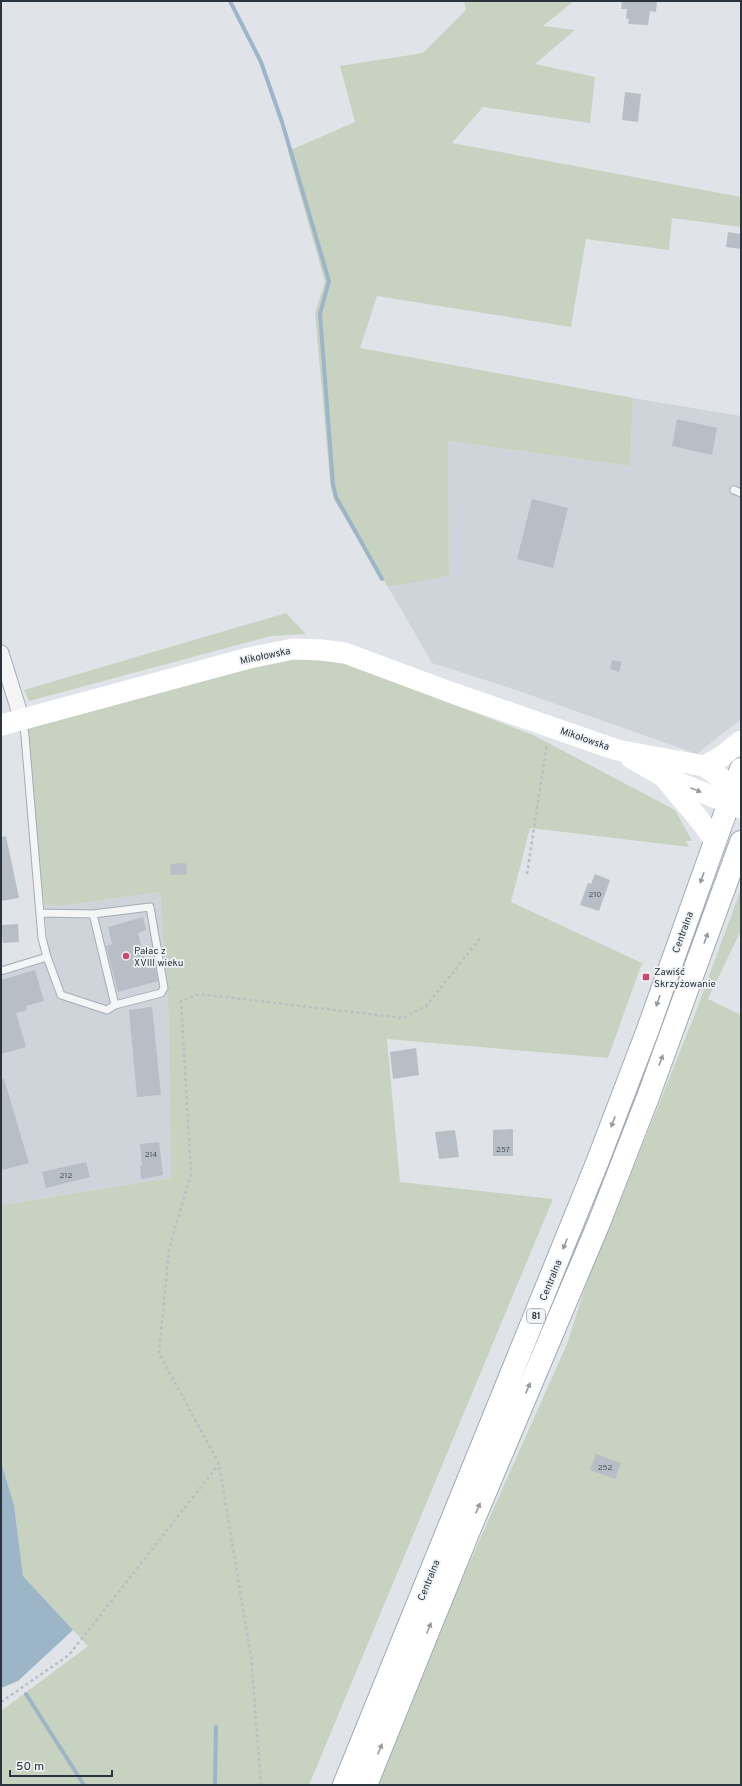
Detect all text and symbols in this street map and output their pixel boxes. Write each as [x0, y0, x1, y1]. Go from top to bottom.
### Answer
street label: Mikołowska [239, 645, 292, 668]
street label: Mikołowska [558, 725, 611, 754]
one-way arrow [691, 788, 703, 794]
one-way arrow [698, 873, 704, 885]
house number: 210 [588, 890, 602, 900]
street label: Centralna [670, 910, 697, 955]
one-way arrow [703, 932, 709, 944]
place label: Pałac z XVIII wieku [134, 945, 183, 970]
marker: Pałac z XVIII wieku [121, 951, 131, 961]
place label: Zawiść Skrzyżowanie [654, 966, 716, 991]
marker: Zawiść Skrzyżowanie [641, 972, 651, 982]
one-way arrow [654, 995, 660, 1007]
one-way arrow [659, 1054, 665, 1066]
one-way arrow [609, 1117, 615, 1129]
house number: 257 [496, 1145, 510, 1155]
house number: 214 [145, 1150, 157, 1160]
house number: 212 [60, 1171, 72, 1181]
one-way arrow [562, 1238, 568, 1250]
street label: Centralna [537, 1258, 566, 1303]
road number: 81 [527, 1309, 545, 1323]
one-way arrow [525, 1382, 531, 1394]
house number: 252 [598, 1463, 612, 1473]
one-way arrow [476, 1501, 482, 1513]
street label: Centralna [415, 1558, 444, 1603]
one-way arrow [426, 1623, 432, 1634]
one-way arrow [378, 1742, 384, 1754]
scale bar [10, 1752, 112, 1778]
text: 50 m [16, 1759, 44, 1775]

